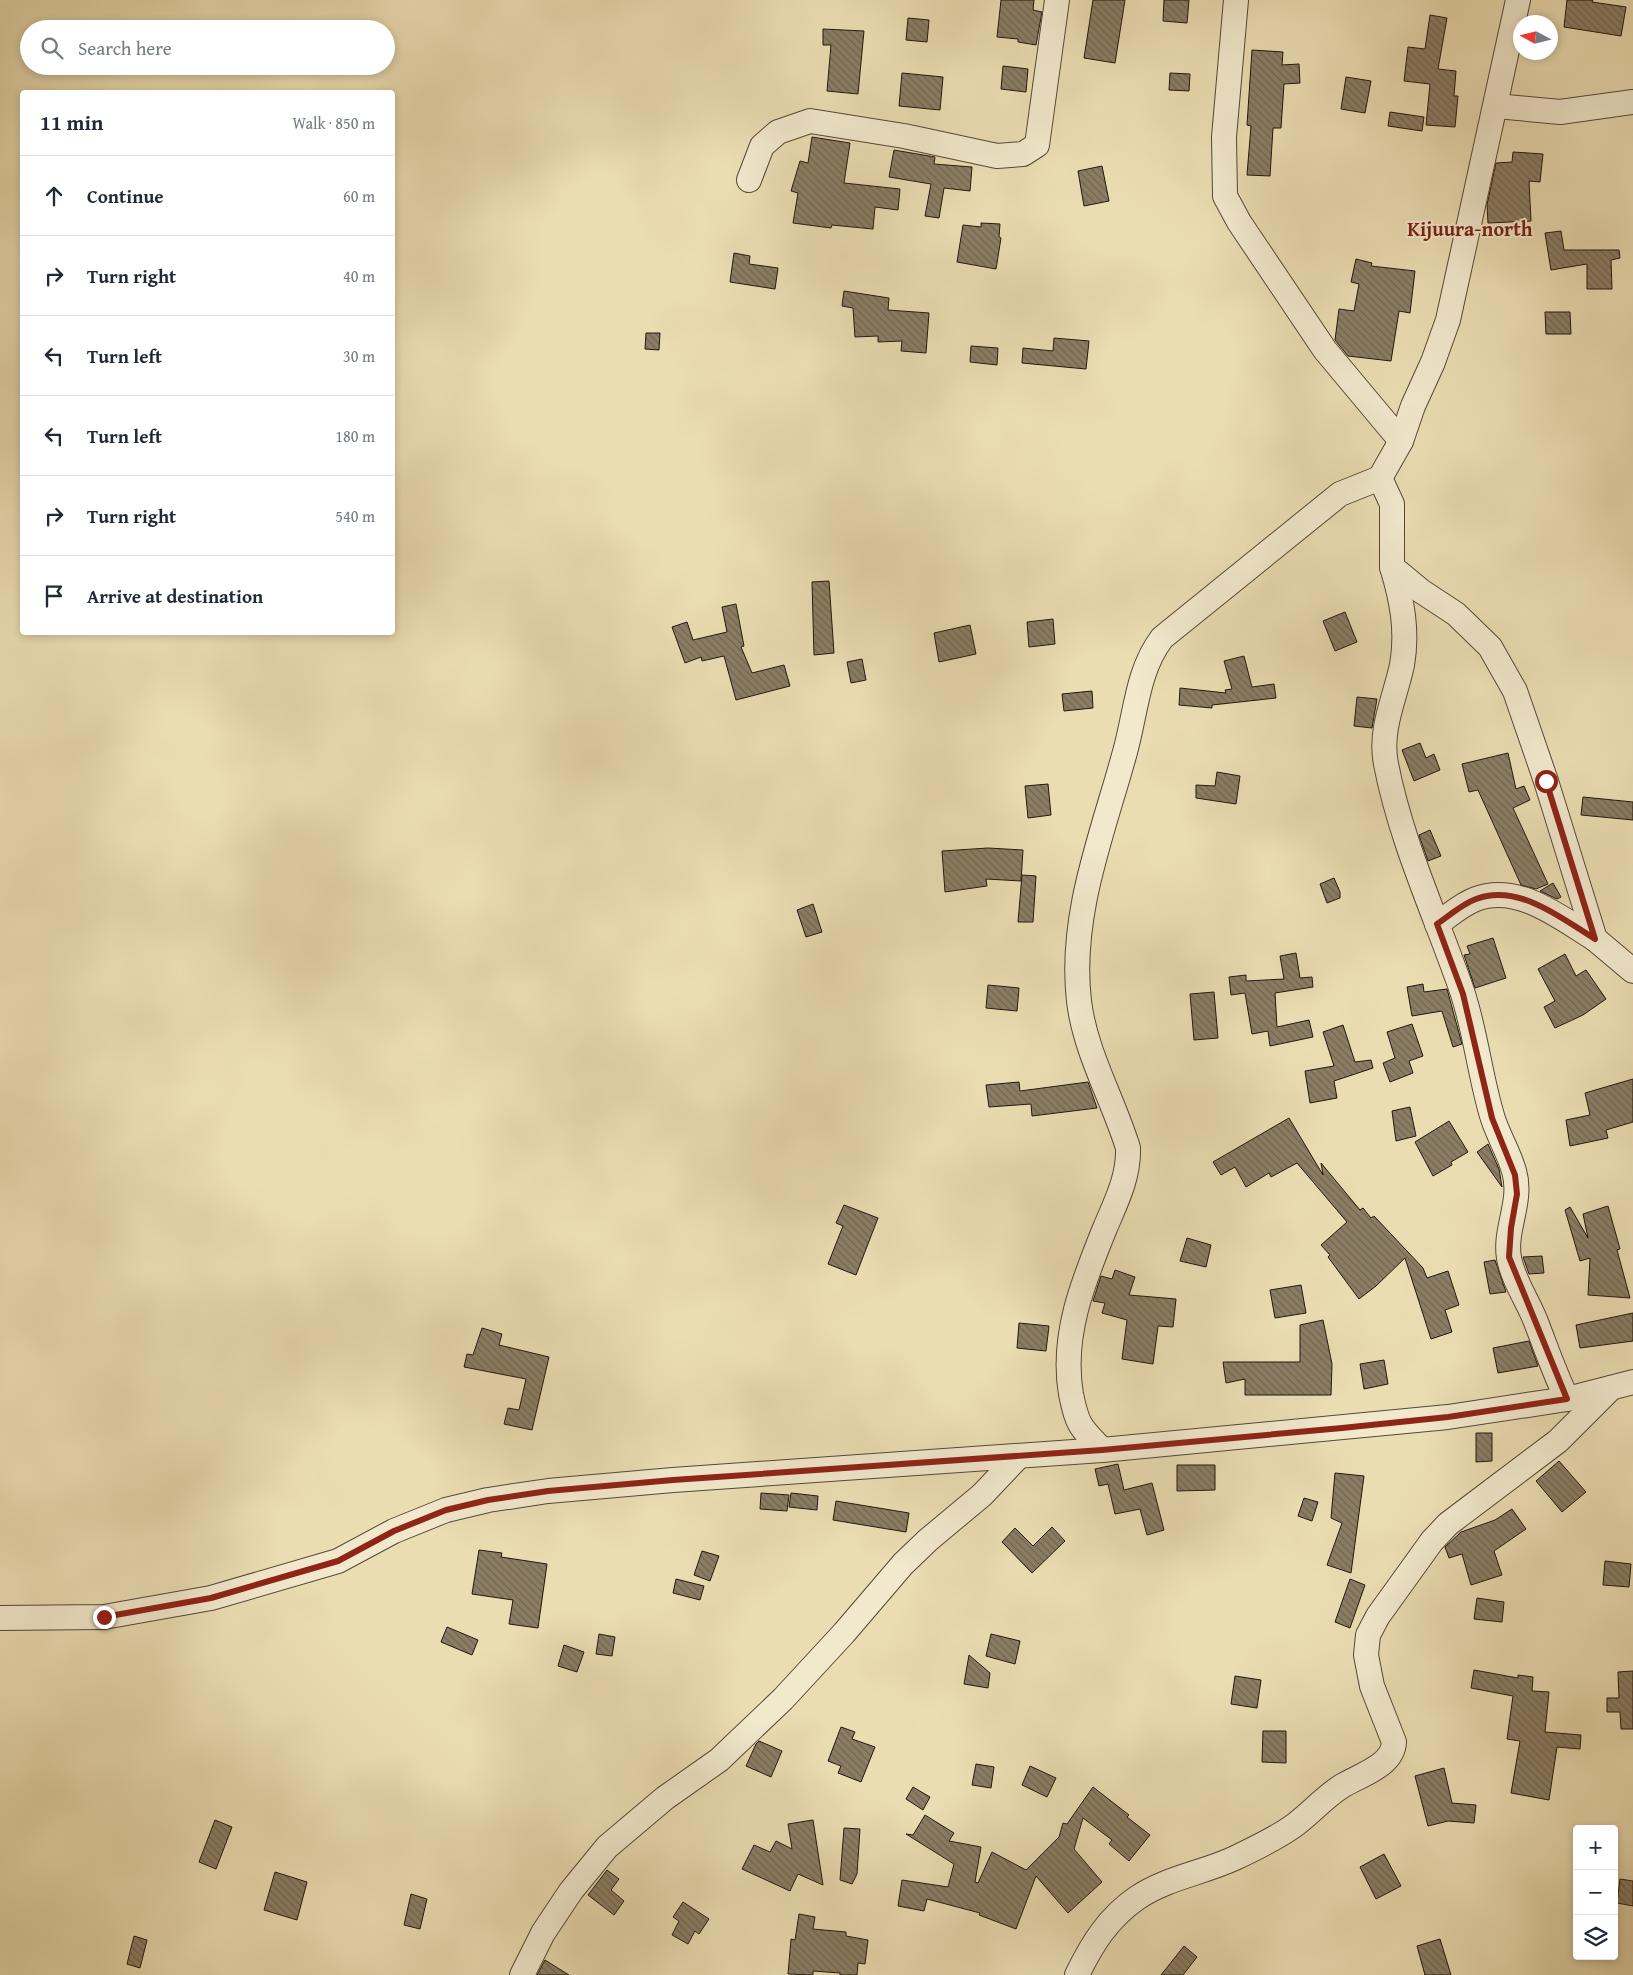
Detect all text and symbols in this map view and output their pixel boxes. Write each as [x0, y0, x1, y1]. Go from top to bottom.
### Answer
north arrow [1513, 15, 1558, 60]
search box [20, 20, 395, 75]
icon: search [38, 34, 66, 62]
text: Search here [78, 34, 172, 62]
text: 11 min [40, 107, 103, 138]
text: Walk · 850 m [292, 111, 375, 135]
icon: ahead [40, 182, 68, 210]
text: Continue [87, 182, 164, 210]
text: 60 m [343, 184, 375, 208]
district label: Kijuura-north [1407, 214, 1533, 243]
icon: right [40, 262, 68, 290]
text: Turn right [87, 262, 176, 290]
text: 40 m [343, 264, 375, 288]
icon: left [40, 342, 68, 370]
text: Turn left [87, 342, 162, 370]
text: 30 m [343, 344, 375, 368]
icon: left [40, 422, 68, 450]
text: Turn left [87, 422, 162, 450]
text: 180 m [335, 424, 375, 448]
icon: right [40, 502, 68, 530]
text: Turn right [87, 502, 176, 530]
text: 540 m [335, 504, 375, 528]
icon: arrive [40, 582, 68, 610]
text: Arrive at destination [87, 582, 263, 610]
route start [1535, 770, 1558, 793]
route end [93, 1606, 116, 1629]
map controls [1573, 1825, 1618, 1960]
button: + [1573, 1825, 1618, 1870]
button: − [1573, 1870, 1618, 1915]
button: layers [1573, 1915, 1618, 1960]

